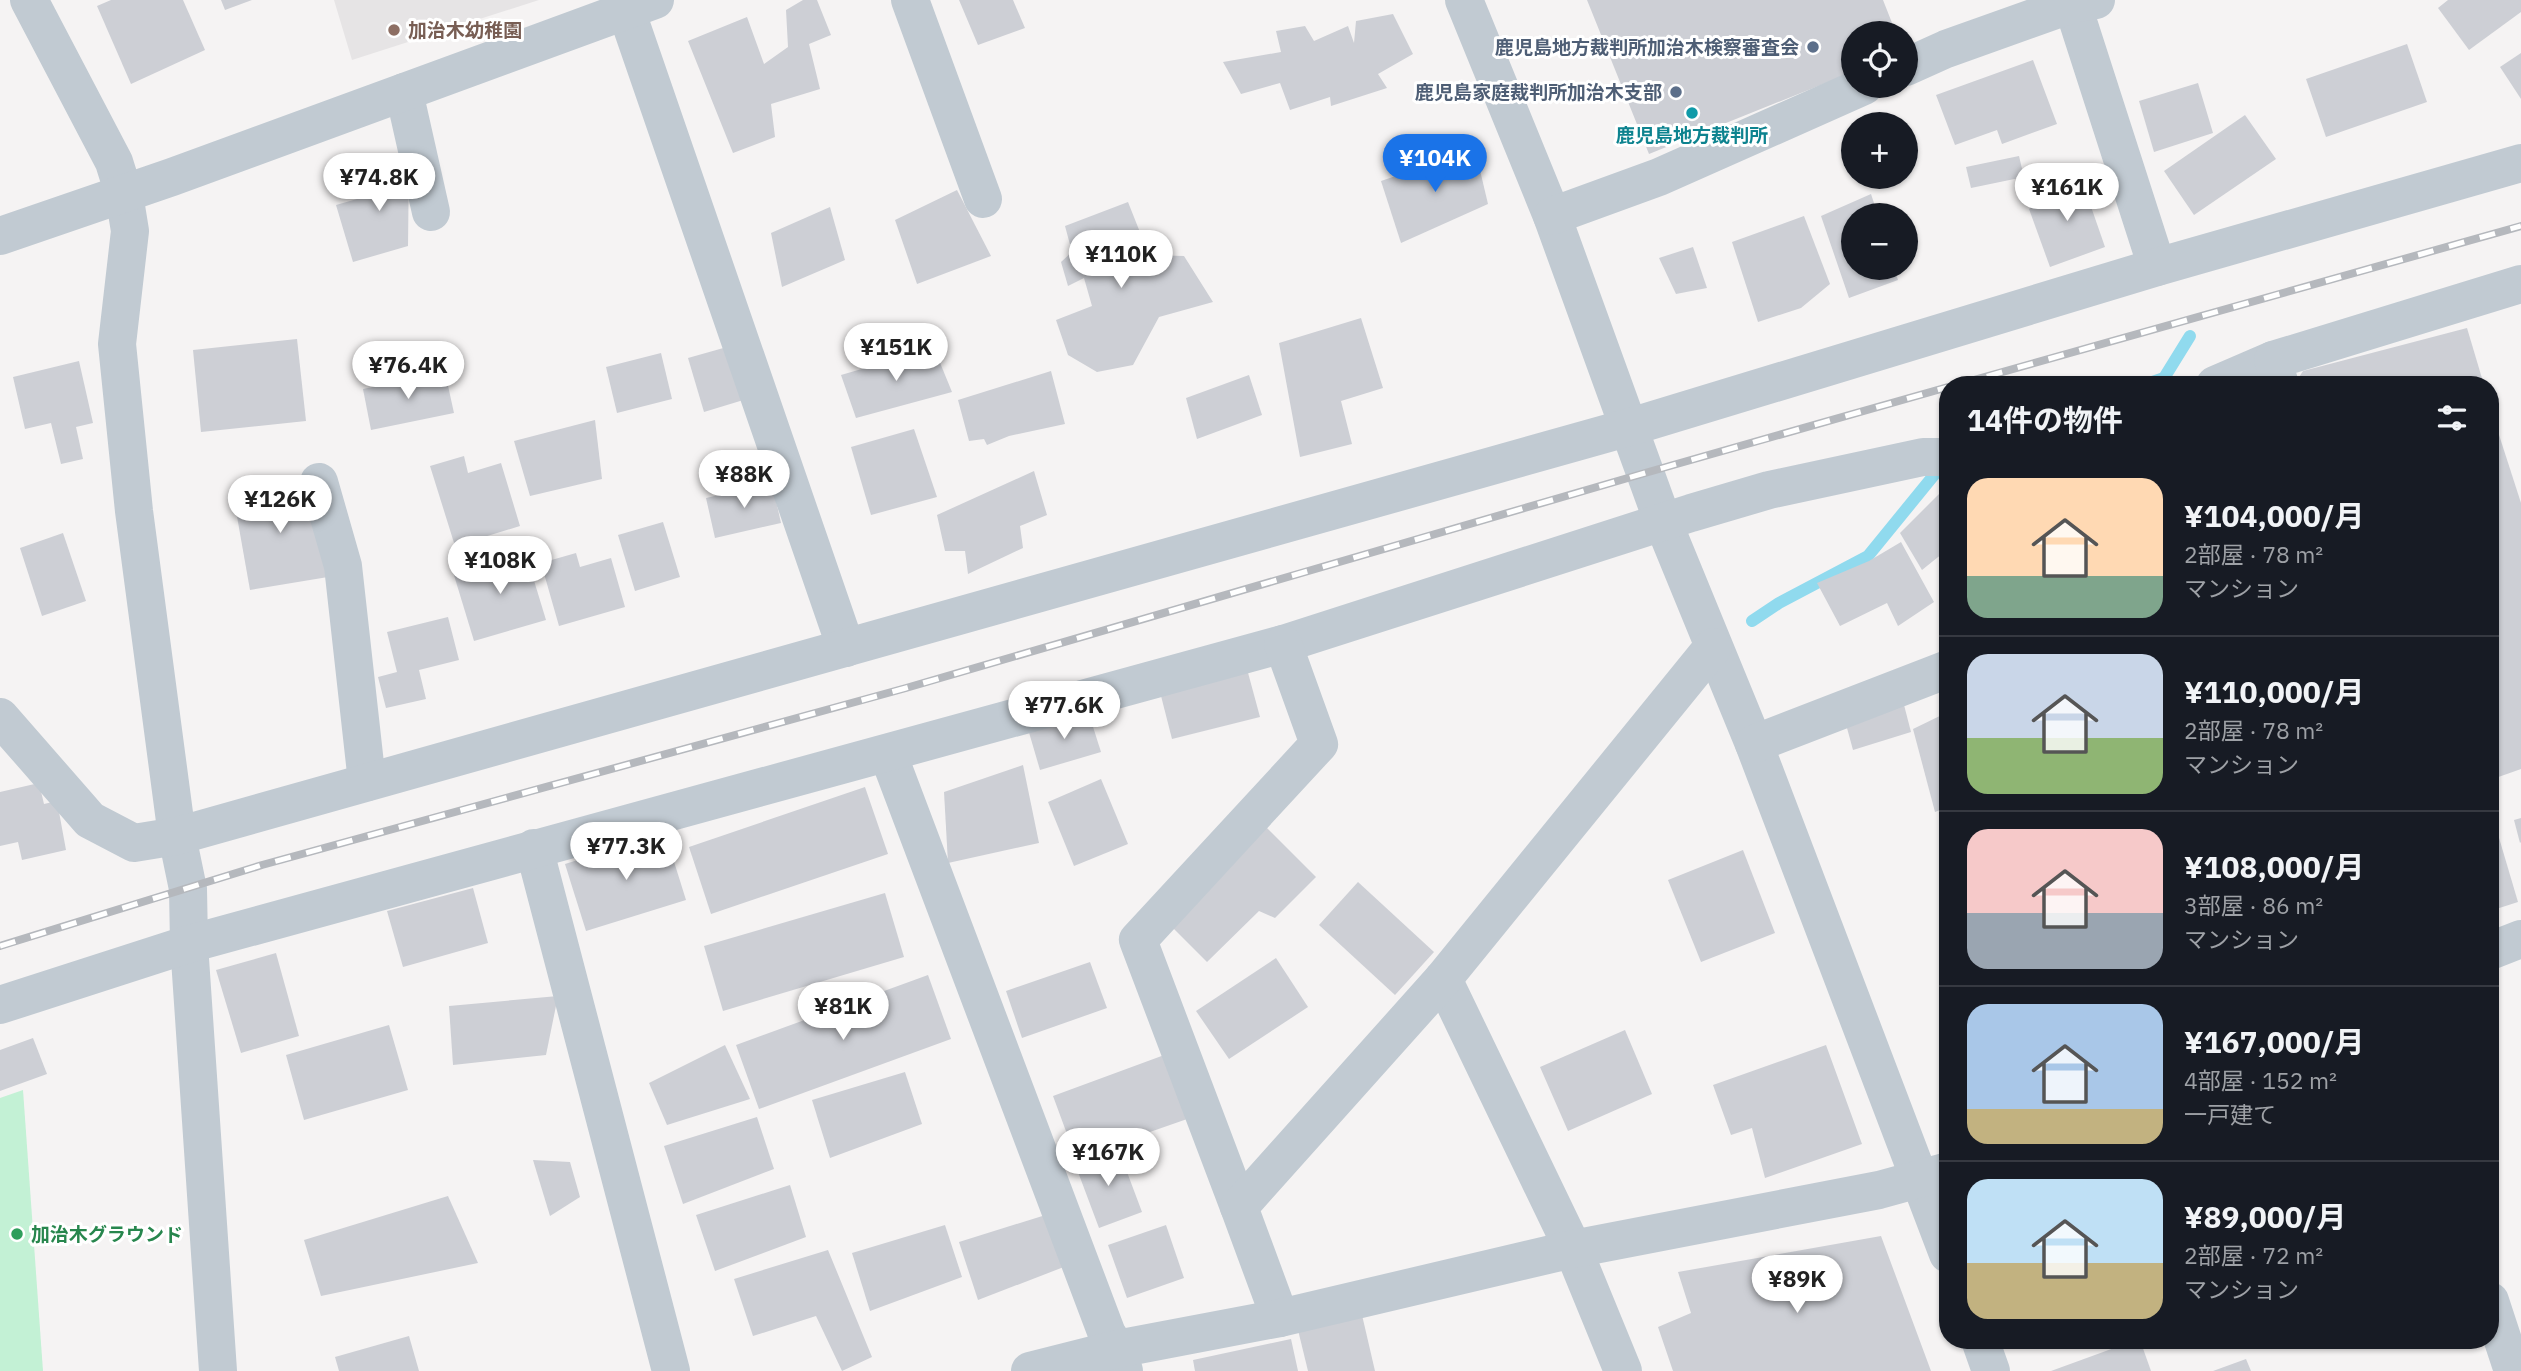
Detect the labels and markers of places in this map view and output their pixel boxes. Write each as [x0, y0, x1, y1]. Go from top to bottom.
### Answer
place label: 加治木幼稚園 [408, 18, 522, 42]
marker: 加治木幼稚園 [386, 22, 402, 38]
place label: 鹿児島地方裁判所加治木検察審査会 [1495, 35, 1799, 59]
marker: 鹿児島地方裁判所加治木検察審査会 [1805, 39, 1821, 55]
place label: 鹿児島家庭裁判所加治木支部 [1415, 80, 1662, 104]
marker: 鹿児島家庭裁判所加治木支部 [1668, 84, 1684, 100]
marker: 鹿児島地方裁判所 [1684, 105, 1700, 121]
place label: 鹿児島地方裁判所 [1616, 123, 1768, 147]
pin: ¥104K [1386, 134, 1484, 194]
pin: ¥74.8K [322, 154, 436, 213]
pin: ¥161K [2018, 164, 2116, 223]
pin: ¥110K [1072, 230, 1170, 290]
pin: ¥151K [847, 324, 945, 383]
pin: ¥76.4K [351, 342, 465, 401]
pin: ¥88K [703, 450, 785, 510]
pin: ¥126K [231, 476, 329, 535]
pin: ¥108K [451, 536, 549, 596]
pin: ¥77.6K [1007, 682, 1121, 741]
pin: ¥77.3K [569, 822, 683, 882]
pin: ¥81K [802, 982, 884, 1042]
pin: ¥167K [1059, 1128, 1157, 1188]
place label: 加治木グラウンド [31, 1222, 183, 1246]
marker: 加治木グラウンド [9, 1226, 25, 1242]
pin: ¥89K [1756, 1256, 1838, 1315]

